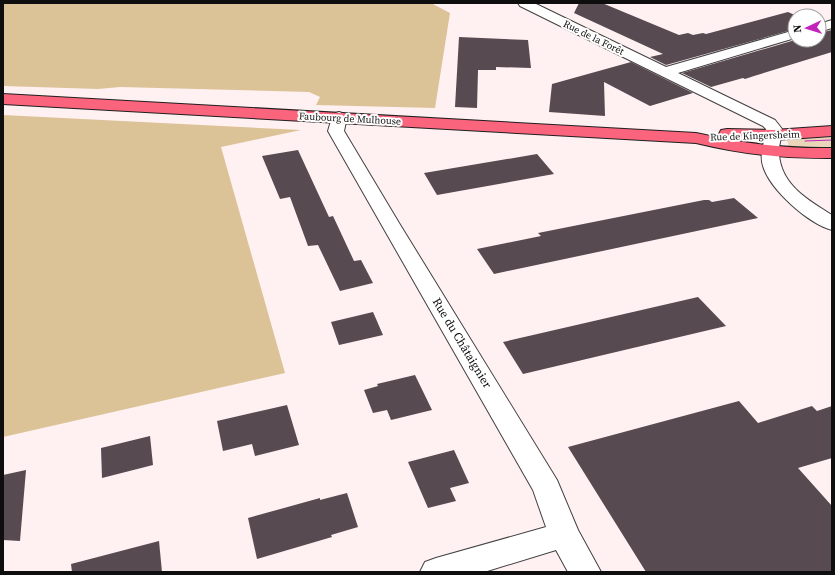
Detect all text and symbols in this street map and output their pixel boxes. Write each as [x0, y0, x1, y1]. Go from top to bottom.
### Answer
north arrow [787, 8, 827, 48]
street label: Rue de la Forêt [561, 17, 627, 58]
text: N [790, 24, 805, 33]
street label: Faubourg de Mulhouse [299, 109, 401, 128]
street label: Rue de Kingersheim [710, 127, 800, 144]
street label: Rue du Châtaignier [429, 295, 495, 391]

